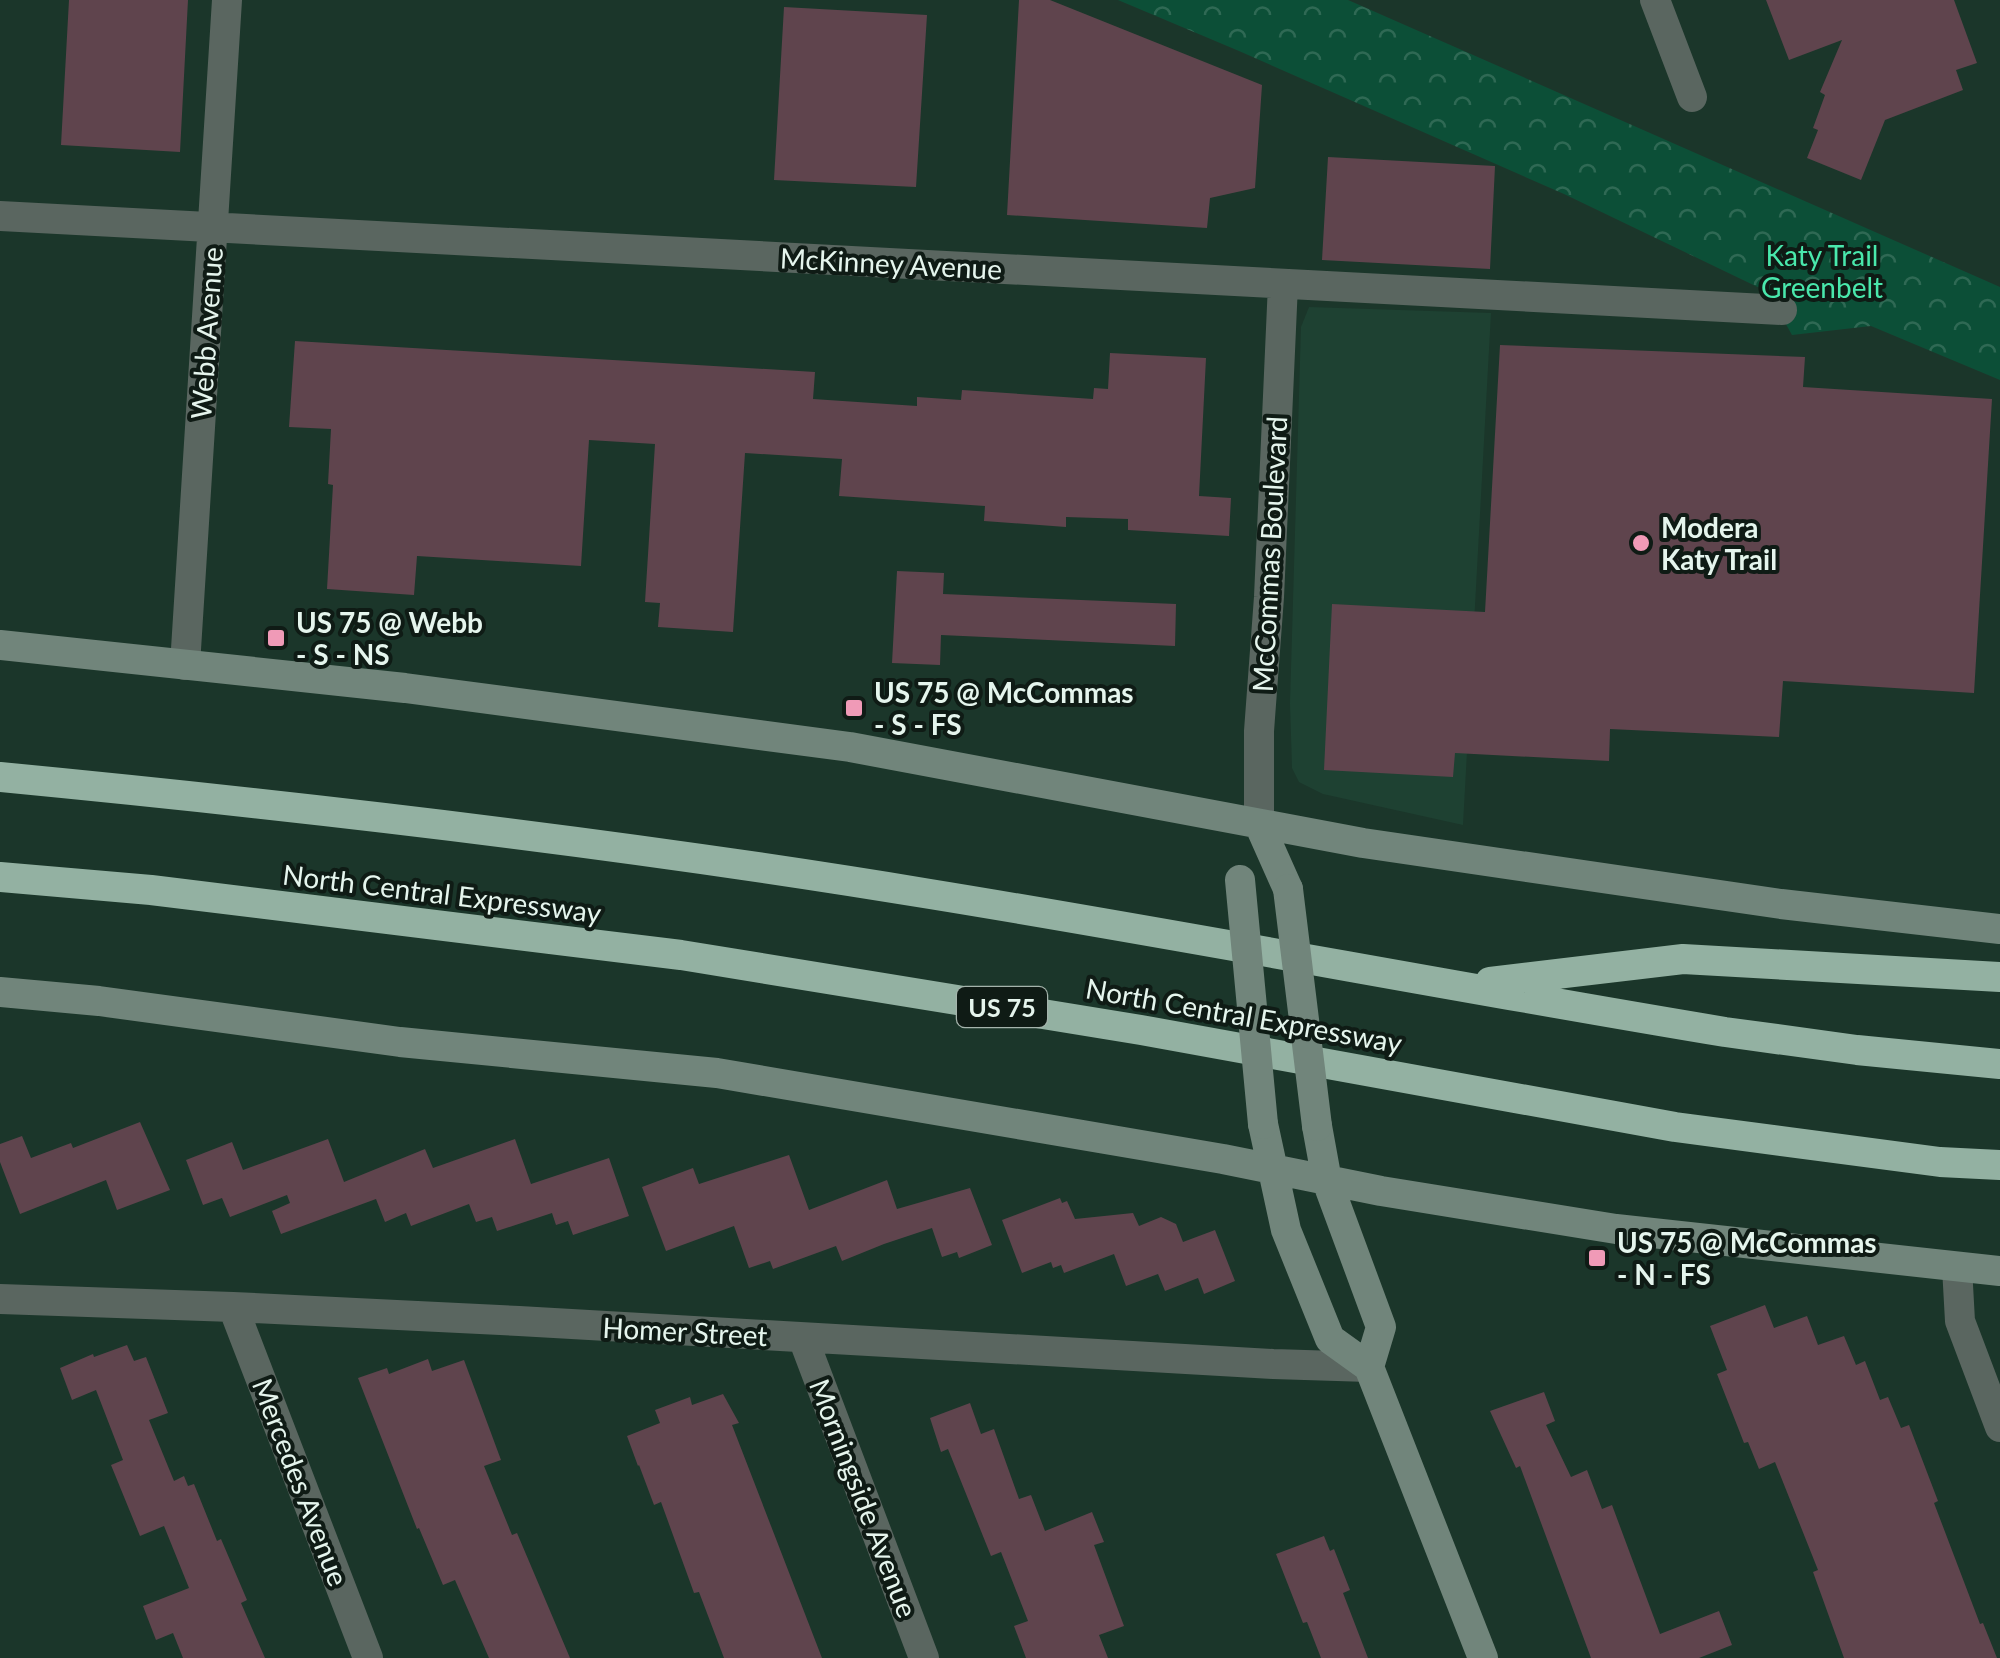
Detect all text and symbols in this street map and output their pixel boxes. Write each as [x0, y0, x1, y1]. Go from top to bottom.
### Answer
park label: Katy Trail Greenbelt [1761, 238, 1883, 304]
street label: McKinney Avenue [779, 240, 1003, 286]
street label: Webb Avenue [183, 246, 229, 420]
street label: McCommas Boulevard [1245, 415, 1293, 693]
place label: Modera Katy Trail [1661, 510, 1777, 576]
marker: Modera Katy Trail [1630, 532, 1652, 554]
place label: US 75 @ Webb - S - NS [296, 605, 483, 671]
marker: US 75 @ Webb - S - NS [265, 627, 287, 649]
place label: US 75 @ McCommas - S - FS [874, 675, 1134, 741]
marker: US 75 @ McCommas - S - FS [843, 697, 865, 719]
street label: North Central Expressway [281, 857, 604, 929]
street label: North Central Expressway [1083, 970, 1405, 1060]
road number: US 75 [957, 987, 1047, 1027]
place label: US 75 @ McCommas - N - FS [1617, 1225, 1877, 1291]
marker: US 75 @ McCommas - N - FS [1586, 1247, 1608, 1269]
street label: Homer Street [602, 1310, 768, 1352]
street label: Mercedes Avenue [246, 1373, 356, 1591]
street label: Morningside Avenue [803, 1374, 925, 1622]

